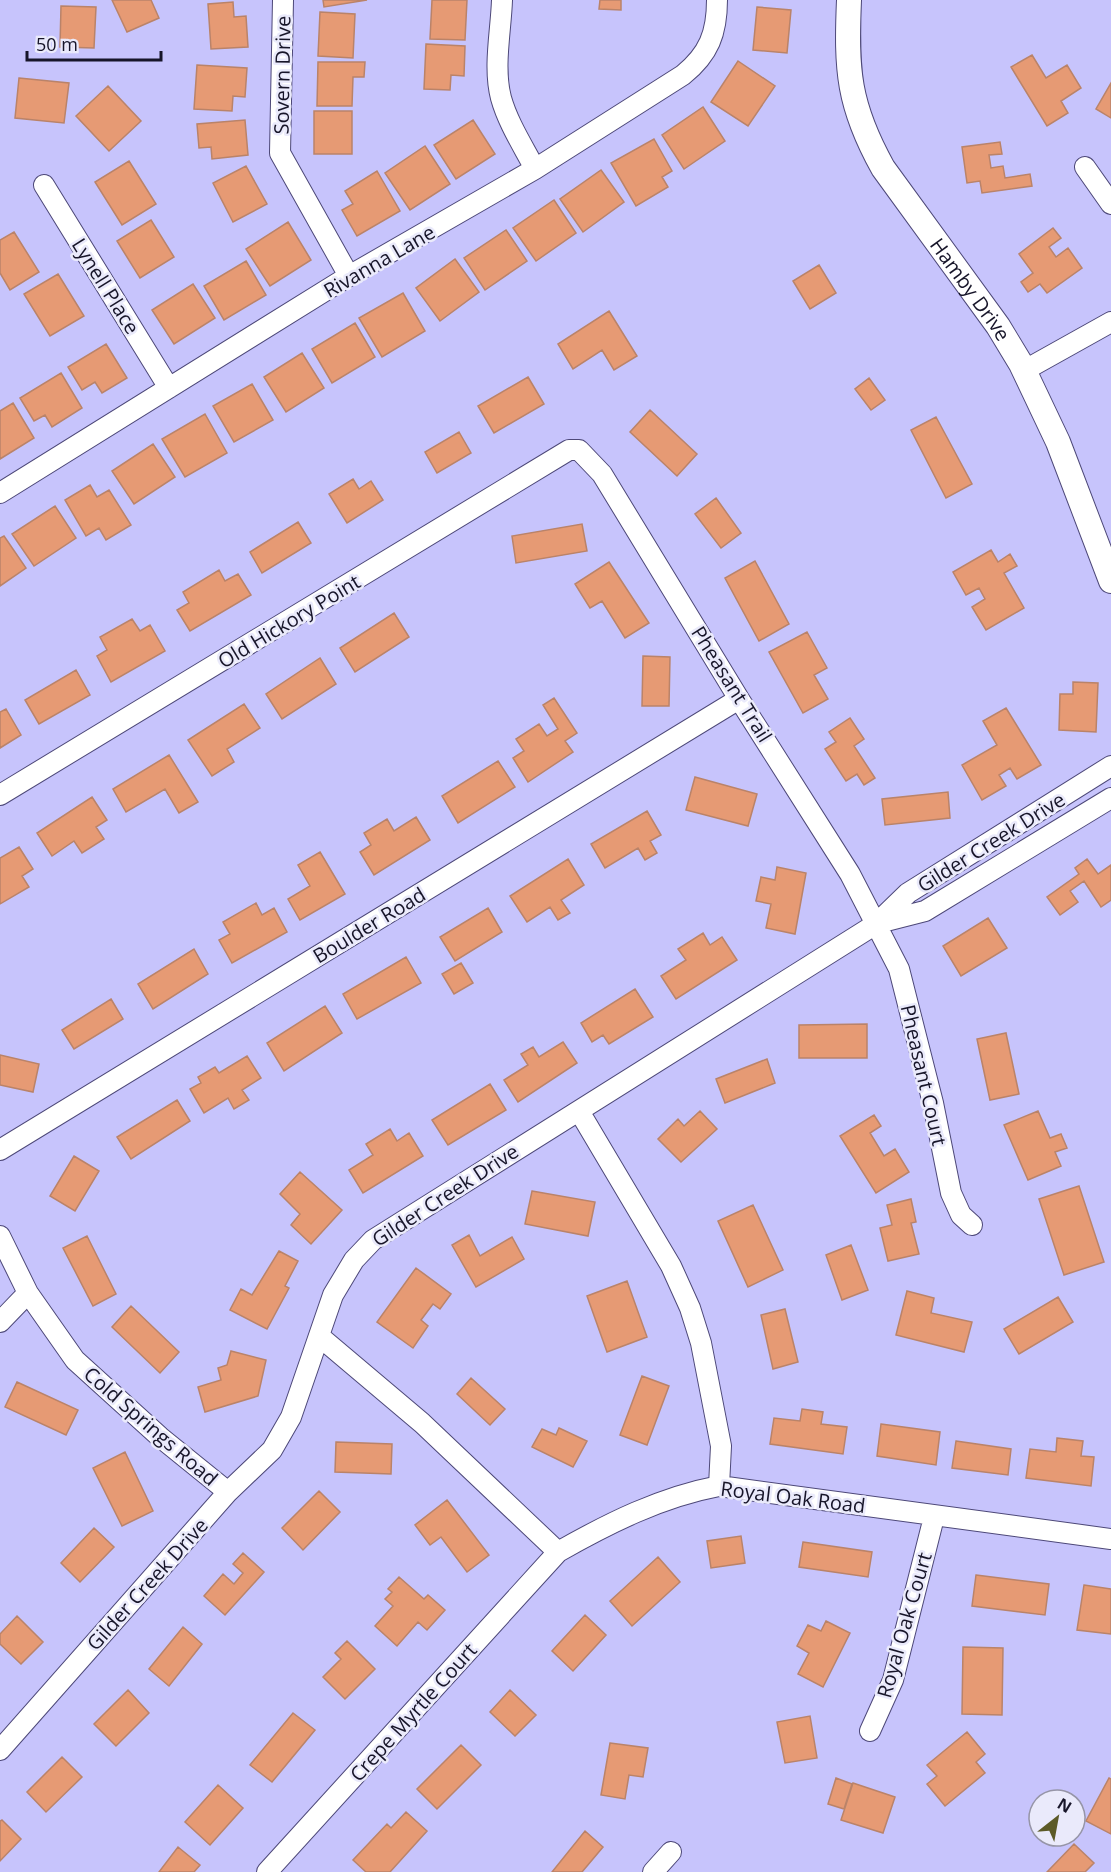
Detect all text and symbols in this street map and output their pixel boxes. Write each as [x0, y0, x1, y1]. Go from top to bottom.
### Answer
street label: Sovern Drive [267, 15, 297, 135]
scale bar [27, 24, 160, 62]
text: 50 m [36, 32, 78, 56]
street label: Rivanna Lane [318, 218, 440, 304]
street label: Hamby Drive [925, 232, 1017, 345]
street label: Lynell Place [66, 233, 146, 339]
street label: Old Hickory Point [213, 568, 365, 674]
street label: Pheasant Trail [686, 621, 778, 747]
street label: Gilder Creek Drive [912, 786, 1070, 898]
street label: Boulder Road [308, 881, 430, 969]
street label: Pheasant Court [895, 1002, 953, 1148]
street label: Gilder Creek Drive [367, 1138, 523, 1252]
street label: Cold Springs Road [78, 1360, 224, 1492]
street label: Royal Oak Road [719, 1475, 867, 1519]
street label: Gilder Creek Drive [80, 1512, 214, 1656]
street label: Royal Oak Court [870, 1549, 938, 1701]
street label: Crepe Myrtle Court [344, 1637, 482, 1787]
north arrow [1027, 1788, 1087, 1848]
text: N [1053, 1792, 1076, 1818]

